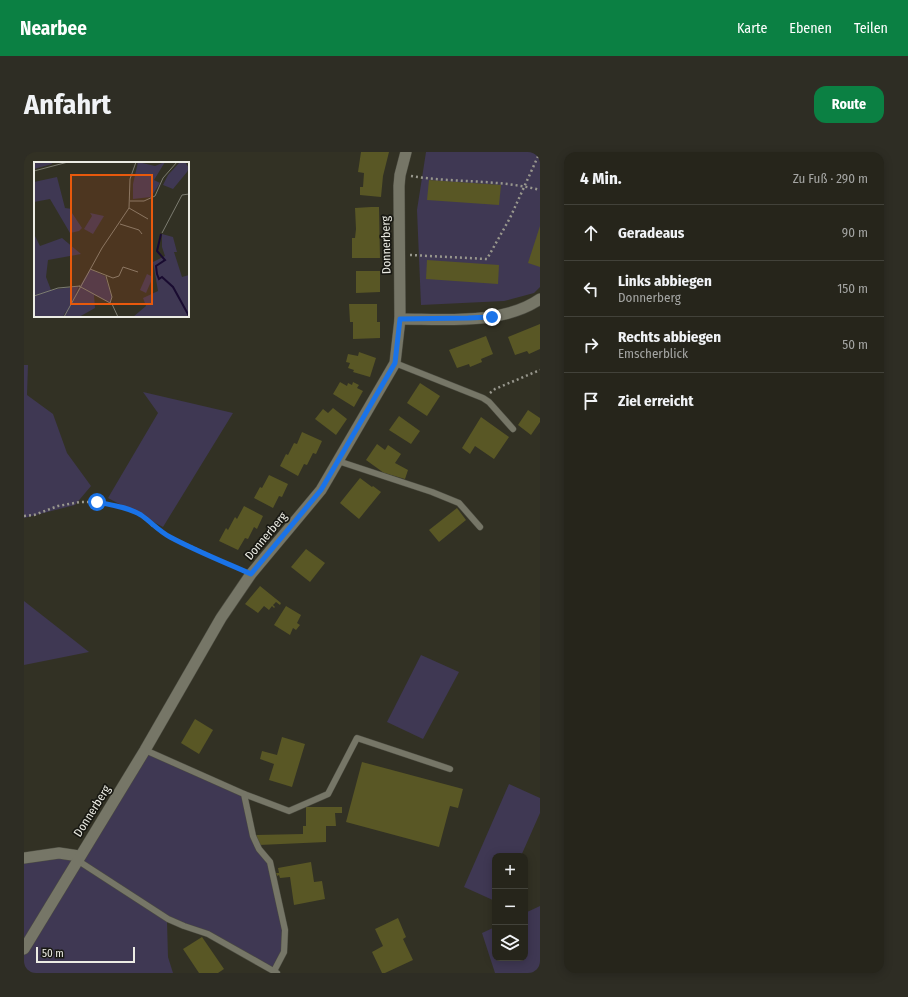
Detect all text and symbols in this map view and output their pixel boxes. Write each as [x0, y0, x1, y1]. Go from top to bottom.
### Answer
text: Nearbee [20, 17, 87, 40]
text: Karte [737, 20, 767, 37]
text: Ebenen [789, 20, 832, 37]
text: Teilen [854, 20, 888, 37]
button: Route [814, 86, 884, 123]
text: Anfahrt [24, 88, 111, 121]
inset map [34, 162, 189, 317]
text: 4 Min. [580, 168, 622, 189]
text: Zu Fuß · 290 m [793, 171, 868, 186]
street label: Donnerberg [378, 216, 394, 274]
icon: ahead [580, 222, 602, 244]
text: Geradeaus [618, 224, 684, 242]
text: 90 m [842, 225, 868, 240]
text: Links abbiegen [618, 272, 712, 290]
icon: left [580, 278, 602, 300]
text: 150 m [837, 281, 868, 296]
text: Donnerberg [618, 290, 681, 305]
route end [483, 308, 501, 326]
text: Rechts abbiegen [618, 328, 721, 346]
icon: right [580, 334, 602, 356]
text: 50 m [842, 337, 868, 352]
text: Emscherblick [618, 346, 688, 361]
icon: arrive [580, 390, 602, 412]
text: Ziel erreicht [618, 392, 693, 410]
route start [88, 493, 106, 511]
street label: Donnerberg [242, 509, 290, 563]
street label: Donnerberg [71, 782, 113, 839]
map controls [492, 853, 528, 961]
button: + [492, 853, 528, 889]
button: − [492, 889, 528, 925]
button: layers [492, 925, 528, 961]
scale bar [36, 945, 135, 964]
text: 50 m [42, 947, 64, 960]

